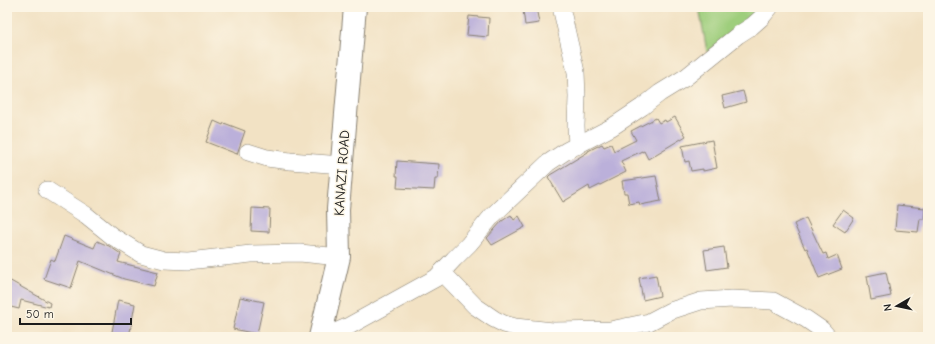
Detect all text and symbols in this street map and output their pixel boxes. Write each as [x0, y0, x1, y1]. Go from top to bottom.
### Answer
street label: KANAZI ROAD [331, 129, 353, 216]
north arrow [877, 286, 917, 326]
scale bar [20, 300, 131, 326]
text: N [881, 303, 895, 312]
text: 50 m [26, 307, 54, 321]

